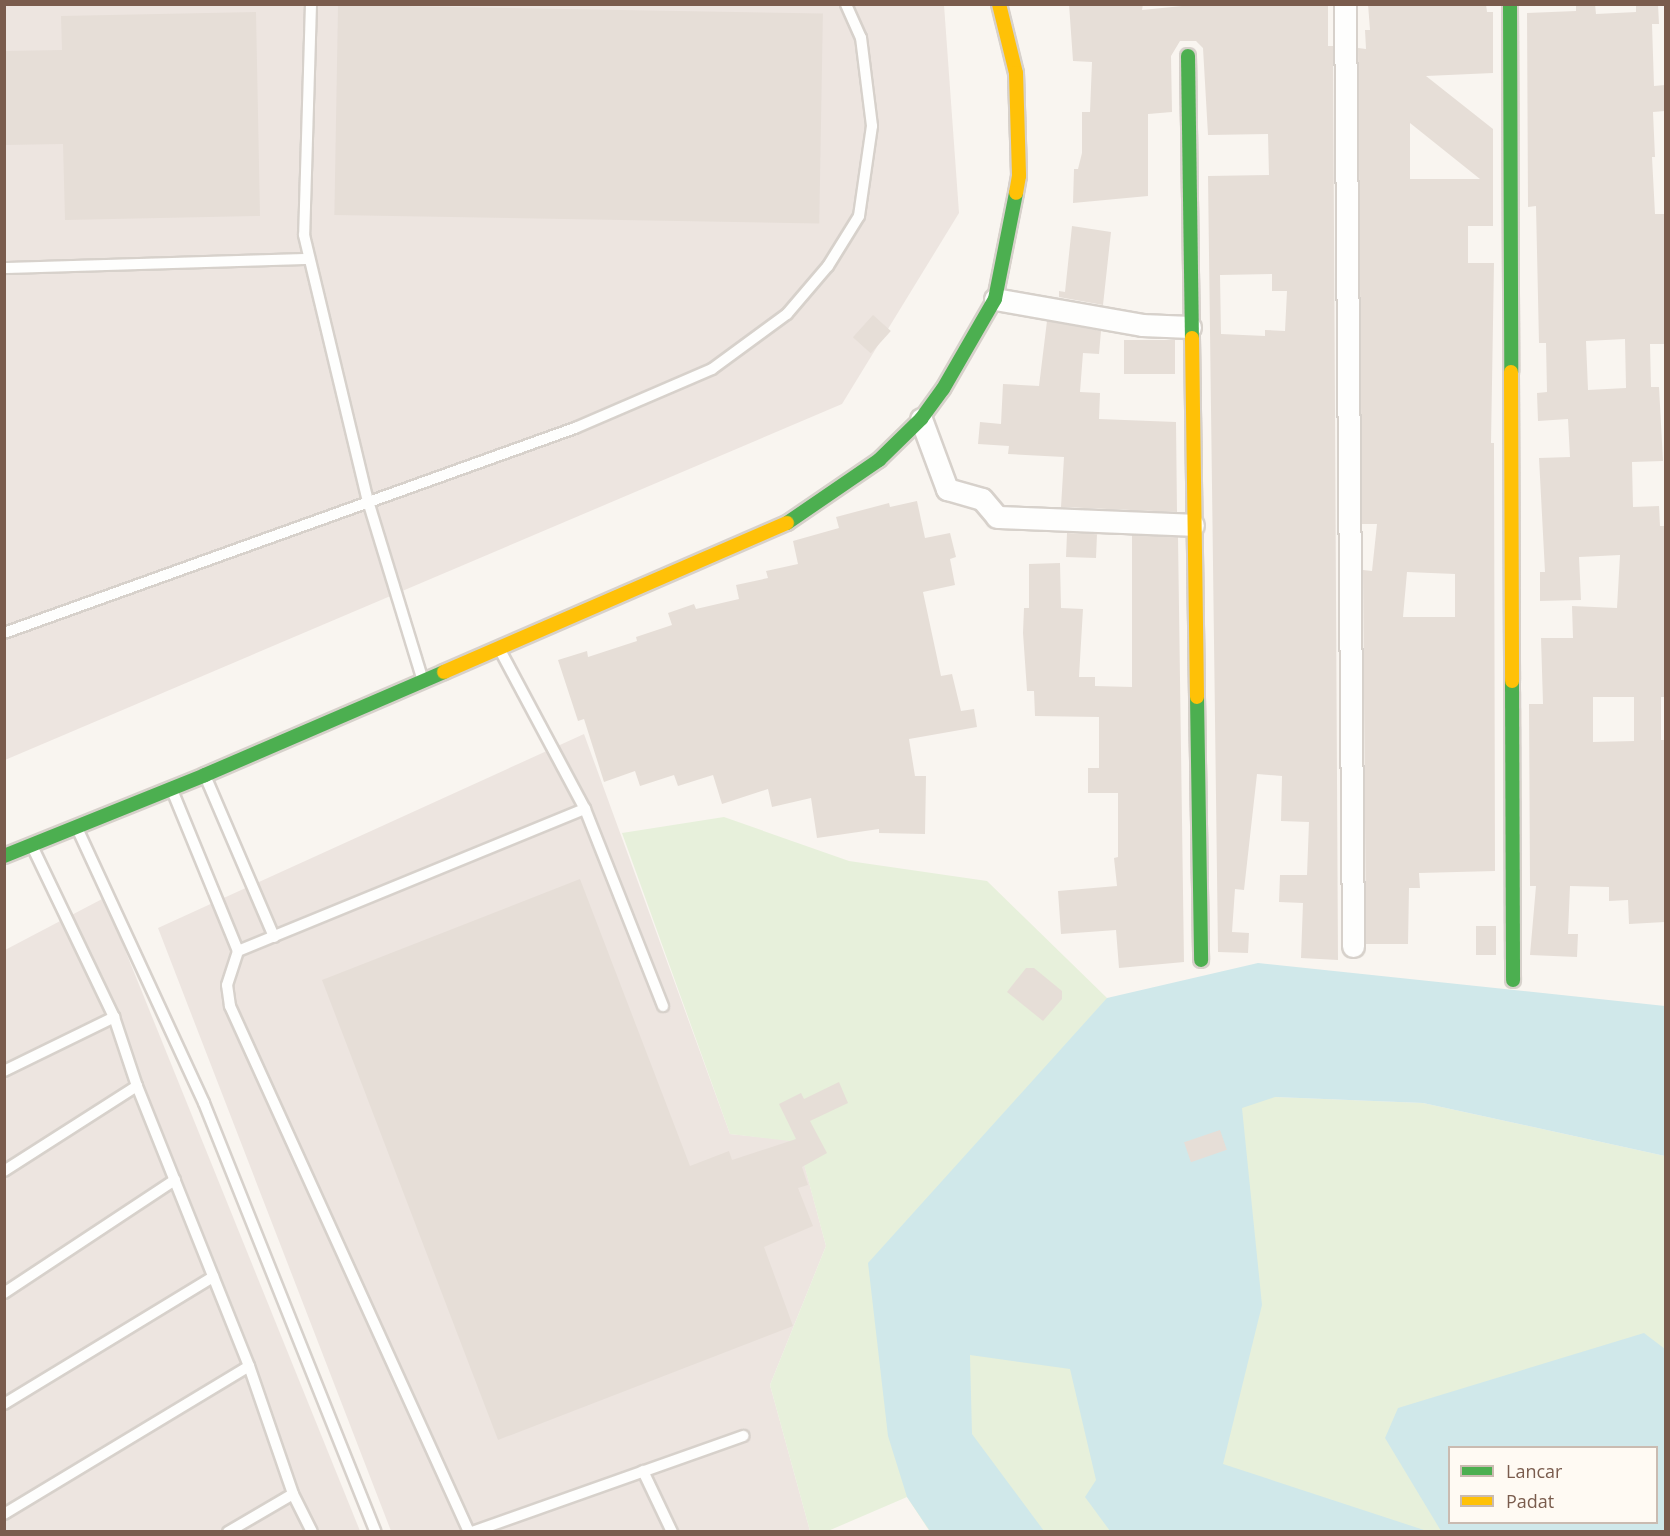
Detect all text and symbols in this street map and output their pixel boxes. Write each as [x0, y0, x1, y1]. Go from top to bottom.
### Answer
legend [1448, 1446, 1658, 1524]
text: Lancar [1506, 1459, 1562, 1483]
text: Padat [1506, 1489, 1554, 1513]

